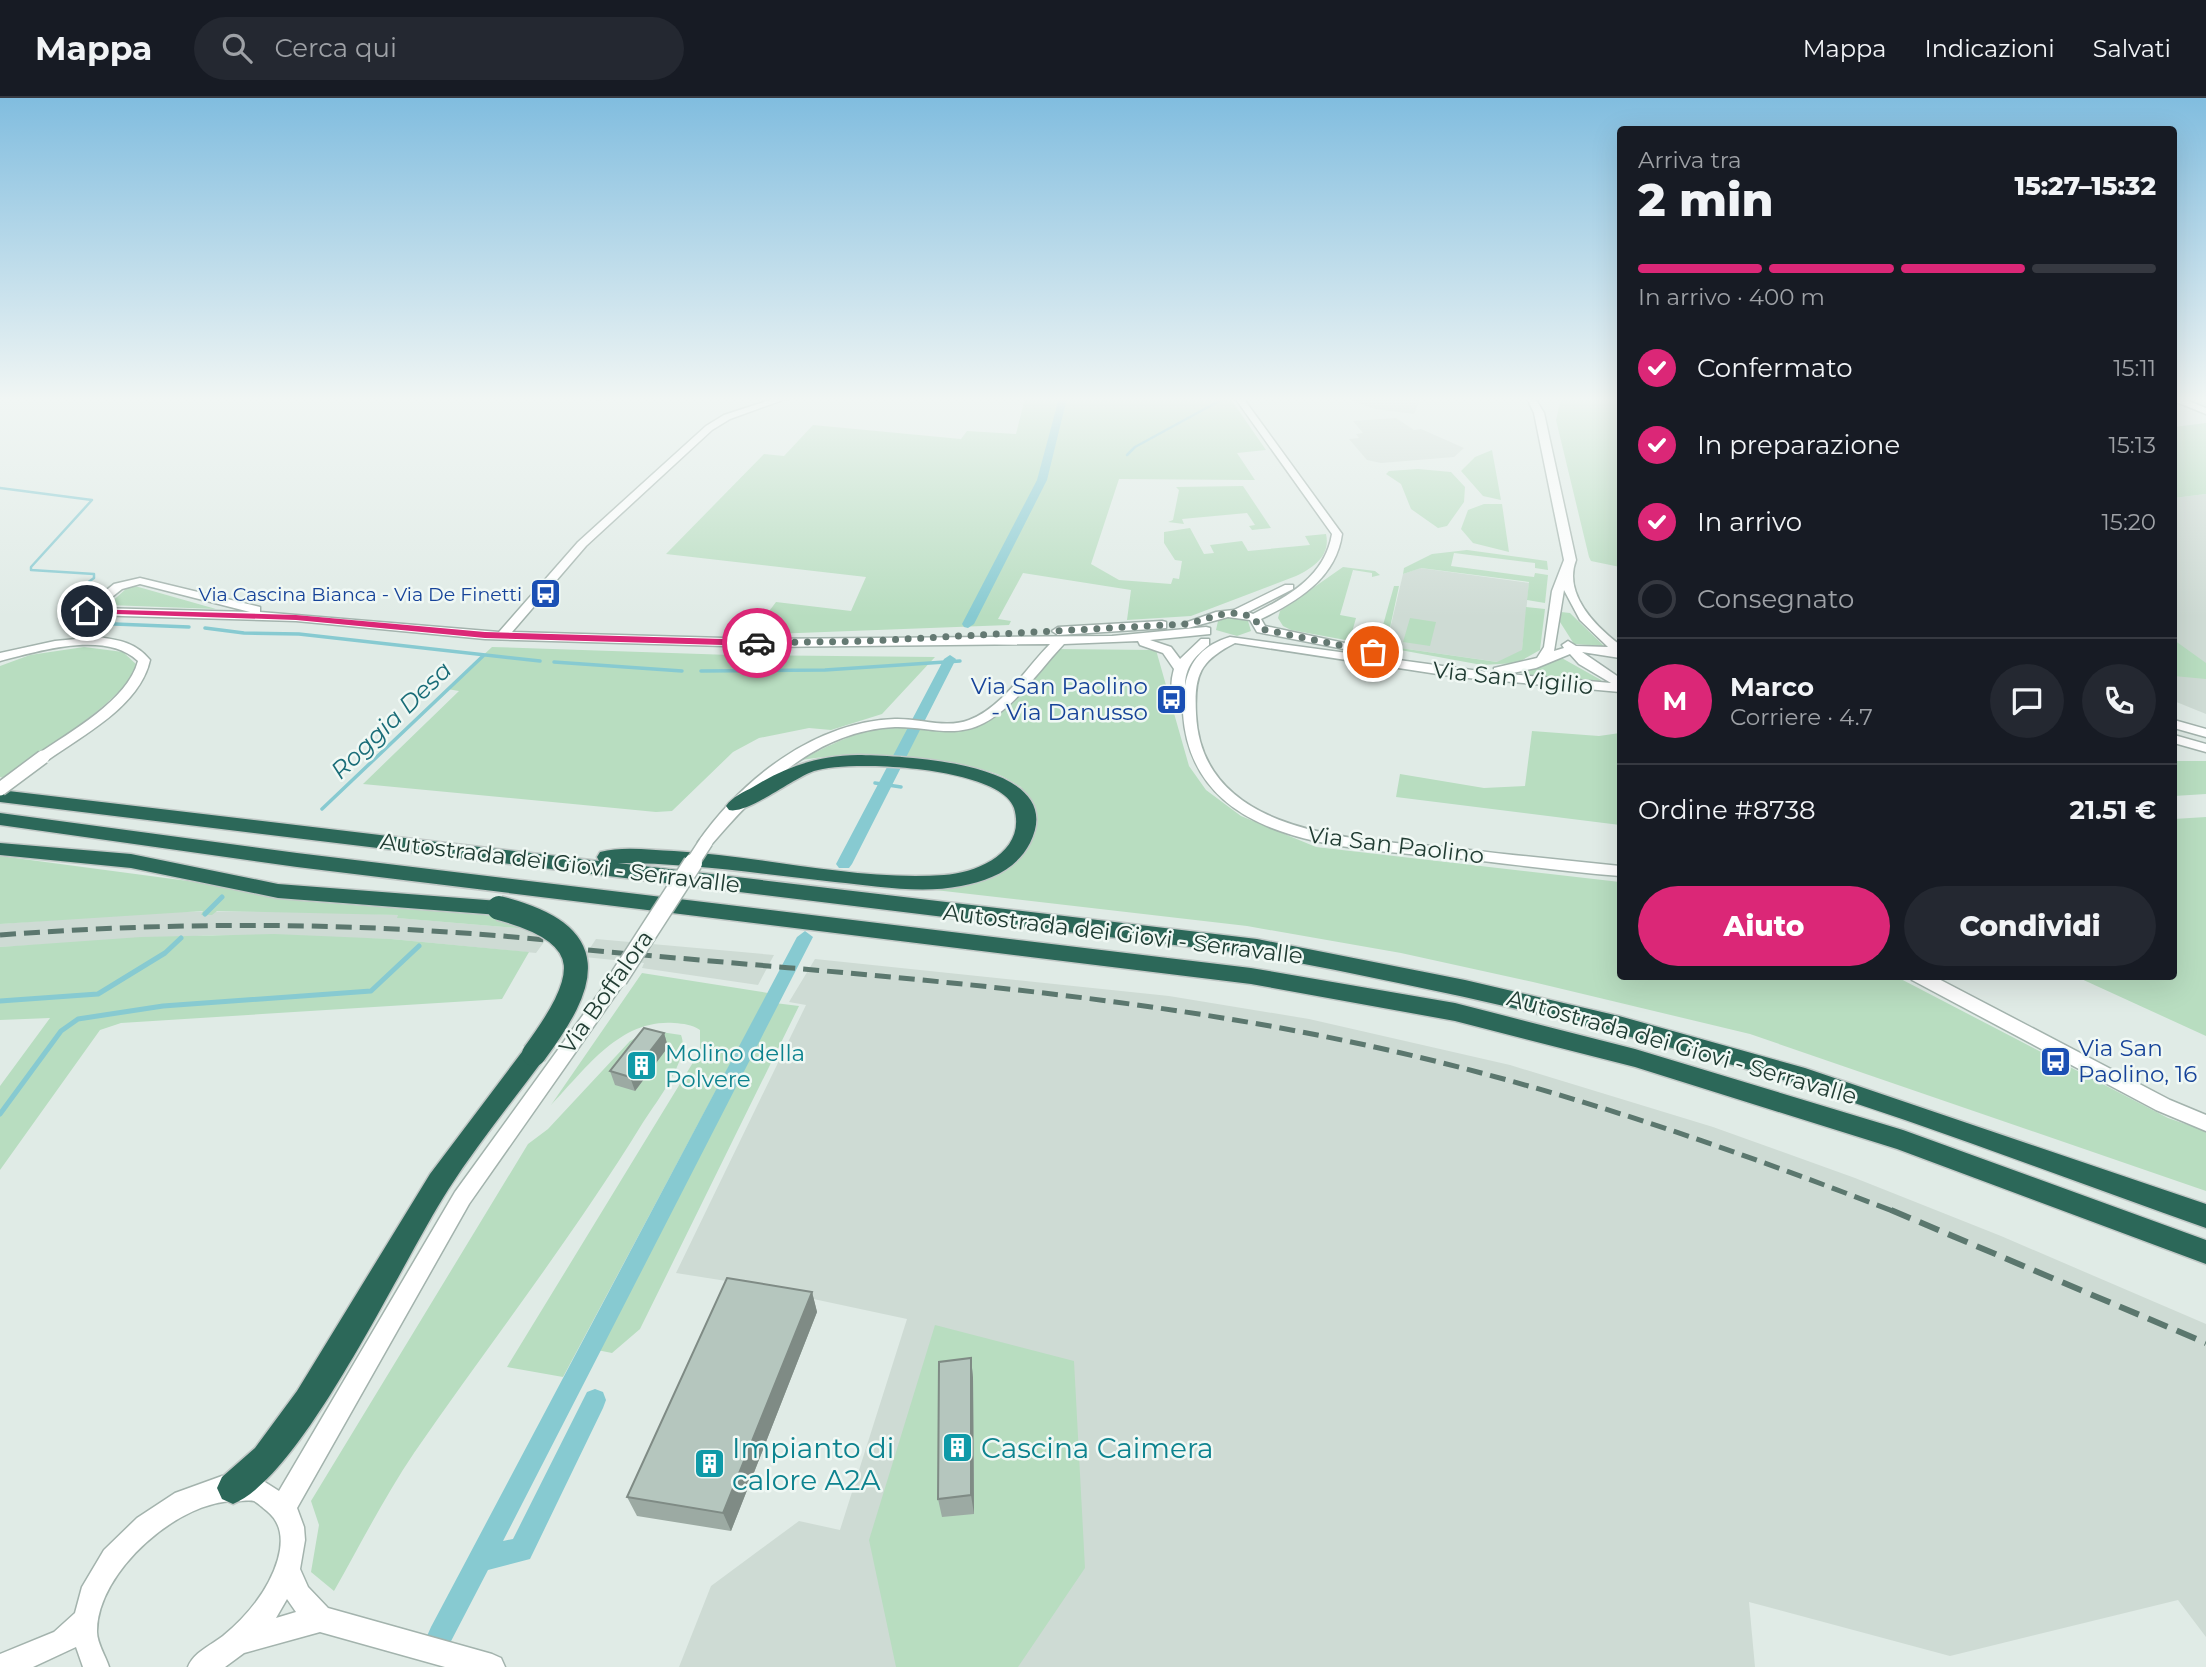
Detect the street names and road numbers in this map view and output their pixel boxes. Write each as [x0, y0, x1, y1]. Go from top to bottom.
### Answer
street label: Via San Vigilio [1431, 656, 1595, 700]
street label: Via San Paolino [1306, 820, 1486, 870]
street label: Autostrada dei Giovi - Serravalle [378, 827, 742, 899]
street label: Autostrada dei Giovi - Serravalle [941, 898, 1305, 970]
street label: Via Boffalora [553, 925, 659, 1059]
street label: Autostrada dei Giovi - Serravalle [1504, 984, 1860, 1110]

